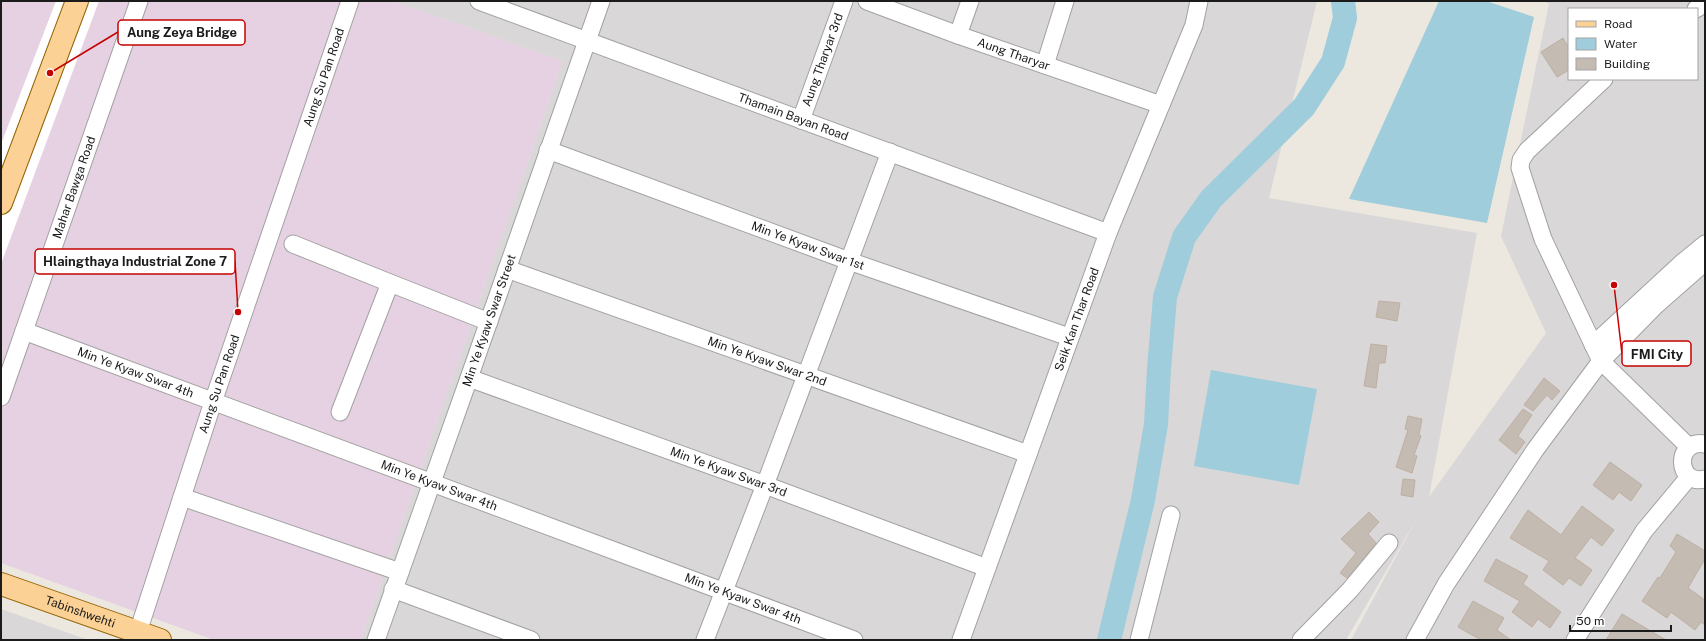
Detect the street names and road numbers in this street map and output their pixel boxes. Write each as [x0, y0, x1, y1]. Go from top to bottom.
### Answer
street label: Aung Tharyar 3rd [799, 11, 846, 108]
street label: Aung Su Pan Road [301, 26, 347, 128]
street label: Aung Tharyar [975, 35, 1052, 73]
street label: Thamain Bayan Road [736, 90, 850, 144]
street label: Mahar Bawga Road [50, 134, 98, 240]
street label: Min Ye Kyaw Swar 1st [749, 219, 867, 273]
street label: Min Ye Kyaw Swar Street [460, 252, 519, 388]
street label: Seik Kan Thar Road [1052, 266, 1102, 373]
street label: Aung Su Pan Road [196, 333, 242, 435]
street label: Min Ye Kyaw Swar 2nd [706, 334, 828, 389]
street label: Min Ye Kyaw Swar 4th [75, 344, 196, 401]
street label: Min Ye Kyaw Swar 3rd [668, 444, 789, 500]
street label: Min Ye Kyaw Swar 4th [379, 458, 499, 514]
street label: Min Ye Kyaw Swar 4th [683, 571, 803, 627]
street label: Tabinshwehti [43, 593, 117, 631]

